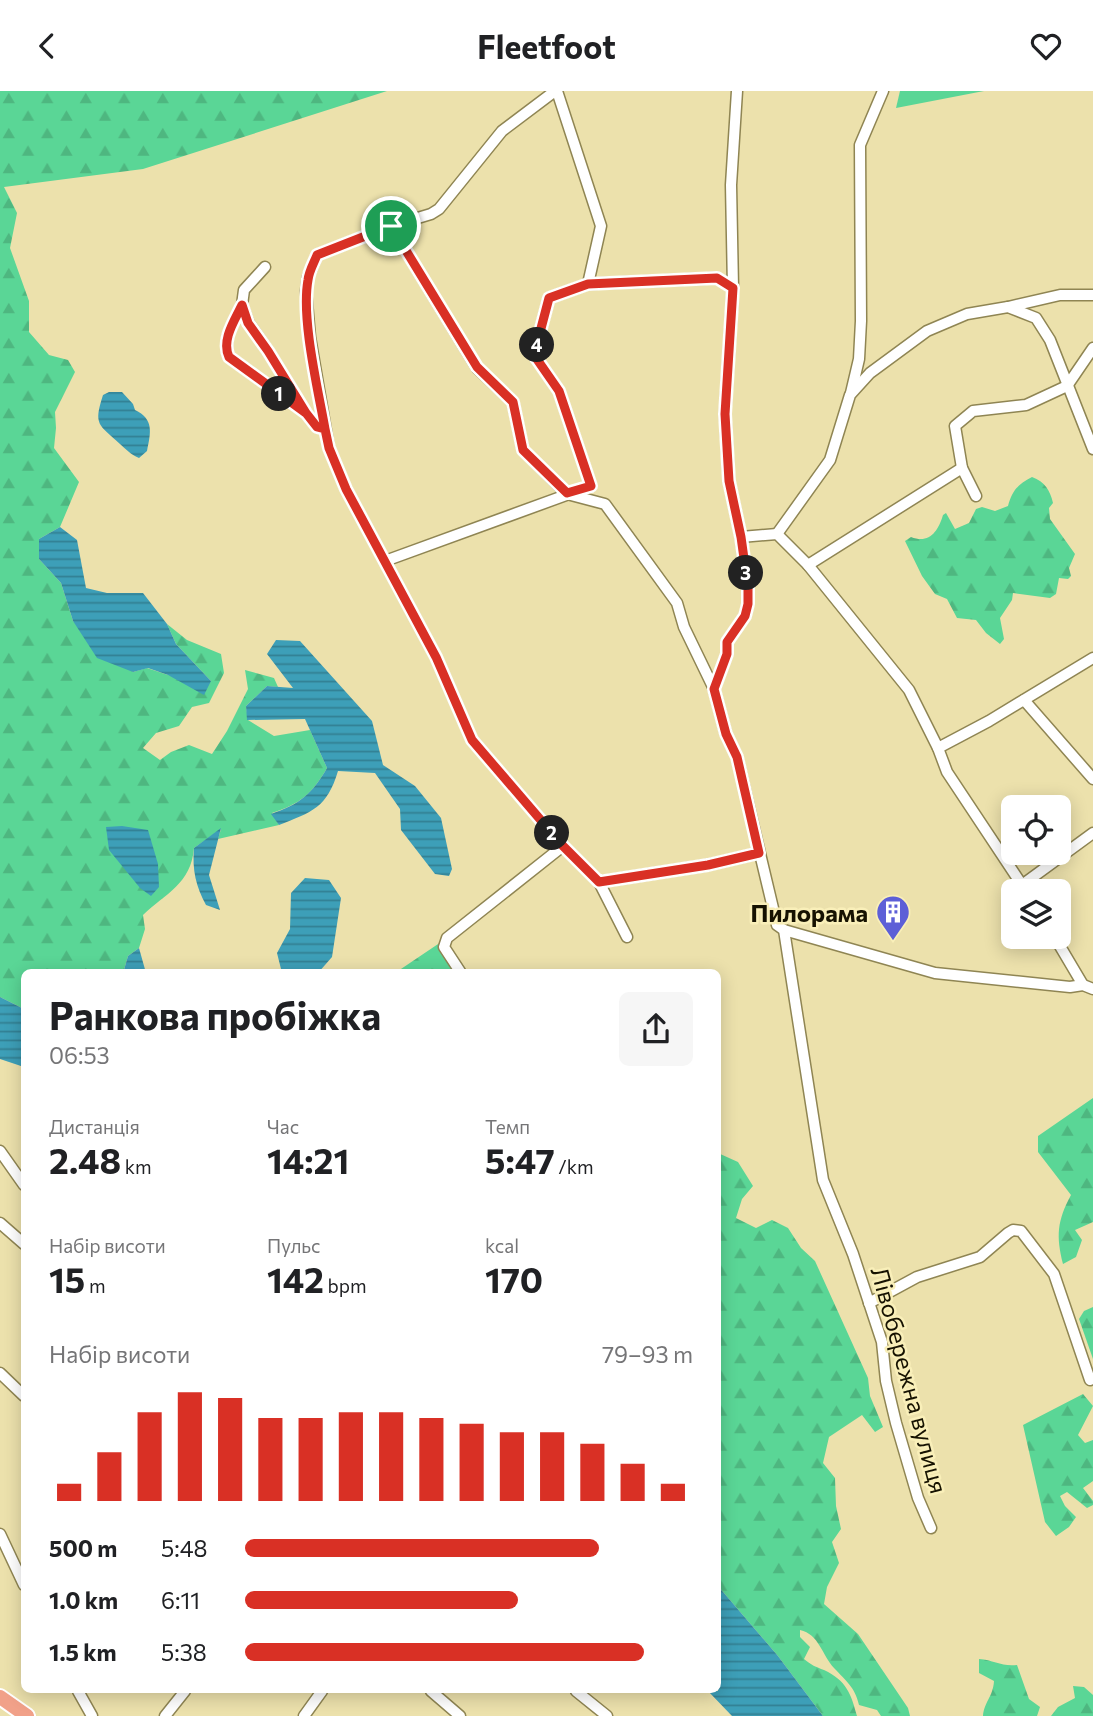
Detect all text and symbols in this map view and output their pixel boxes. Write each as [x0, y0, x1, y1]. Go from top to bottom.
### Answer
text: Fleetfoot [477, 26, 616, 66]
icon: back [28, 27, 66, 65]
icon: heart [1027, 27, 1065, 65]
pin [361, 196, 421, 256]
icon: arrive [372, 207, 410, 245]
pin: 4 [520, 327, 554, 363]
text: 4 [531, 333, 542, 356]
pin: 1 [262, 377, 296, 411]
text: 1 [274, 382, 283, 405]
pin: 3 [728, 555, 764, 591]
text: 3 [740, 561, 751, 584]
map controls [1001, 795, 1071, 949]
button: locate [1001, 795, 1071, 865]
pin: 2 [534, 815, 570, 851]
text: 2 [546, 821, 557, 844]
button: layers [1001, 879, 1071, 949]
building icon: Пилорама [874, 893, 912, 942]
place label: Пилорама [751, 898, 868, 927]
text: Ранкова пробіжка [49, 991, 381, 1038]
button: share [619, 992, 693, 1066]
text: 06:53 [49, 1041, 110, 1069]
text: Дистанція [49, 1115, 140, 1138]
text: Час [267, 1115, 299, 1138]
text: Темп [485, 1115, 530, 1138]
text: 2.48 [49, 1138, 121, 1181]
text: 14:21 [267, 1138, 349, 1181]
text: 5:47 [485, 1138, 555, 1181]
text: km [121, 1155, 152, 1178]
text: /km [555, 1155, 594, 1178]
text: Набір висоти [49, 1234, 166, 1257]
text: Пульс [267, 1234, 321, 1257]
text: kcal [485, 1234, 519, 1257]
text: 15 [49, 1257, 85, 1300]
text: 142 [267, 1257, 324, 1300]
text: 170 [485, 1257, 543, 1300]
street label: Лівобережна вулиця [866, 1264, 954, 1496]
text: m [85, 1274, 105, 1297]
text: bpm [324, 1274, 367, 1297]
text: Набір висоти [49, 1340, 190, 1368]
text: 79–93 m [602, 1340, 693, 1368]
text: 500 m [49, 1534, 117, 1562]
text: 5:48 [161, 1534, 207, 1562]
text: 1.0 km [49, 1586, 118, 1614]
text: 6:11 [161, 1586, 200, 1614]
text: 1.5 km [49, 1638, 117, 1666]
text: 5:38 [161, 1638, 207, 1666]

